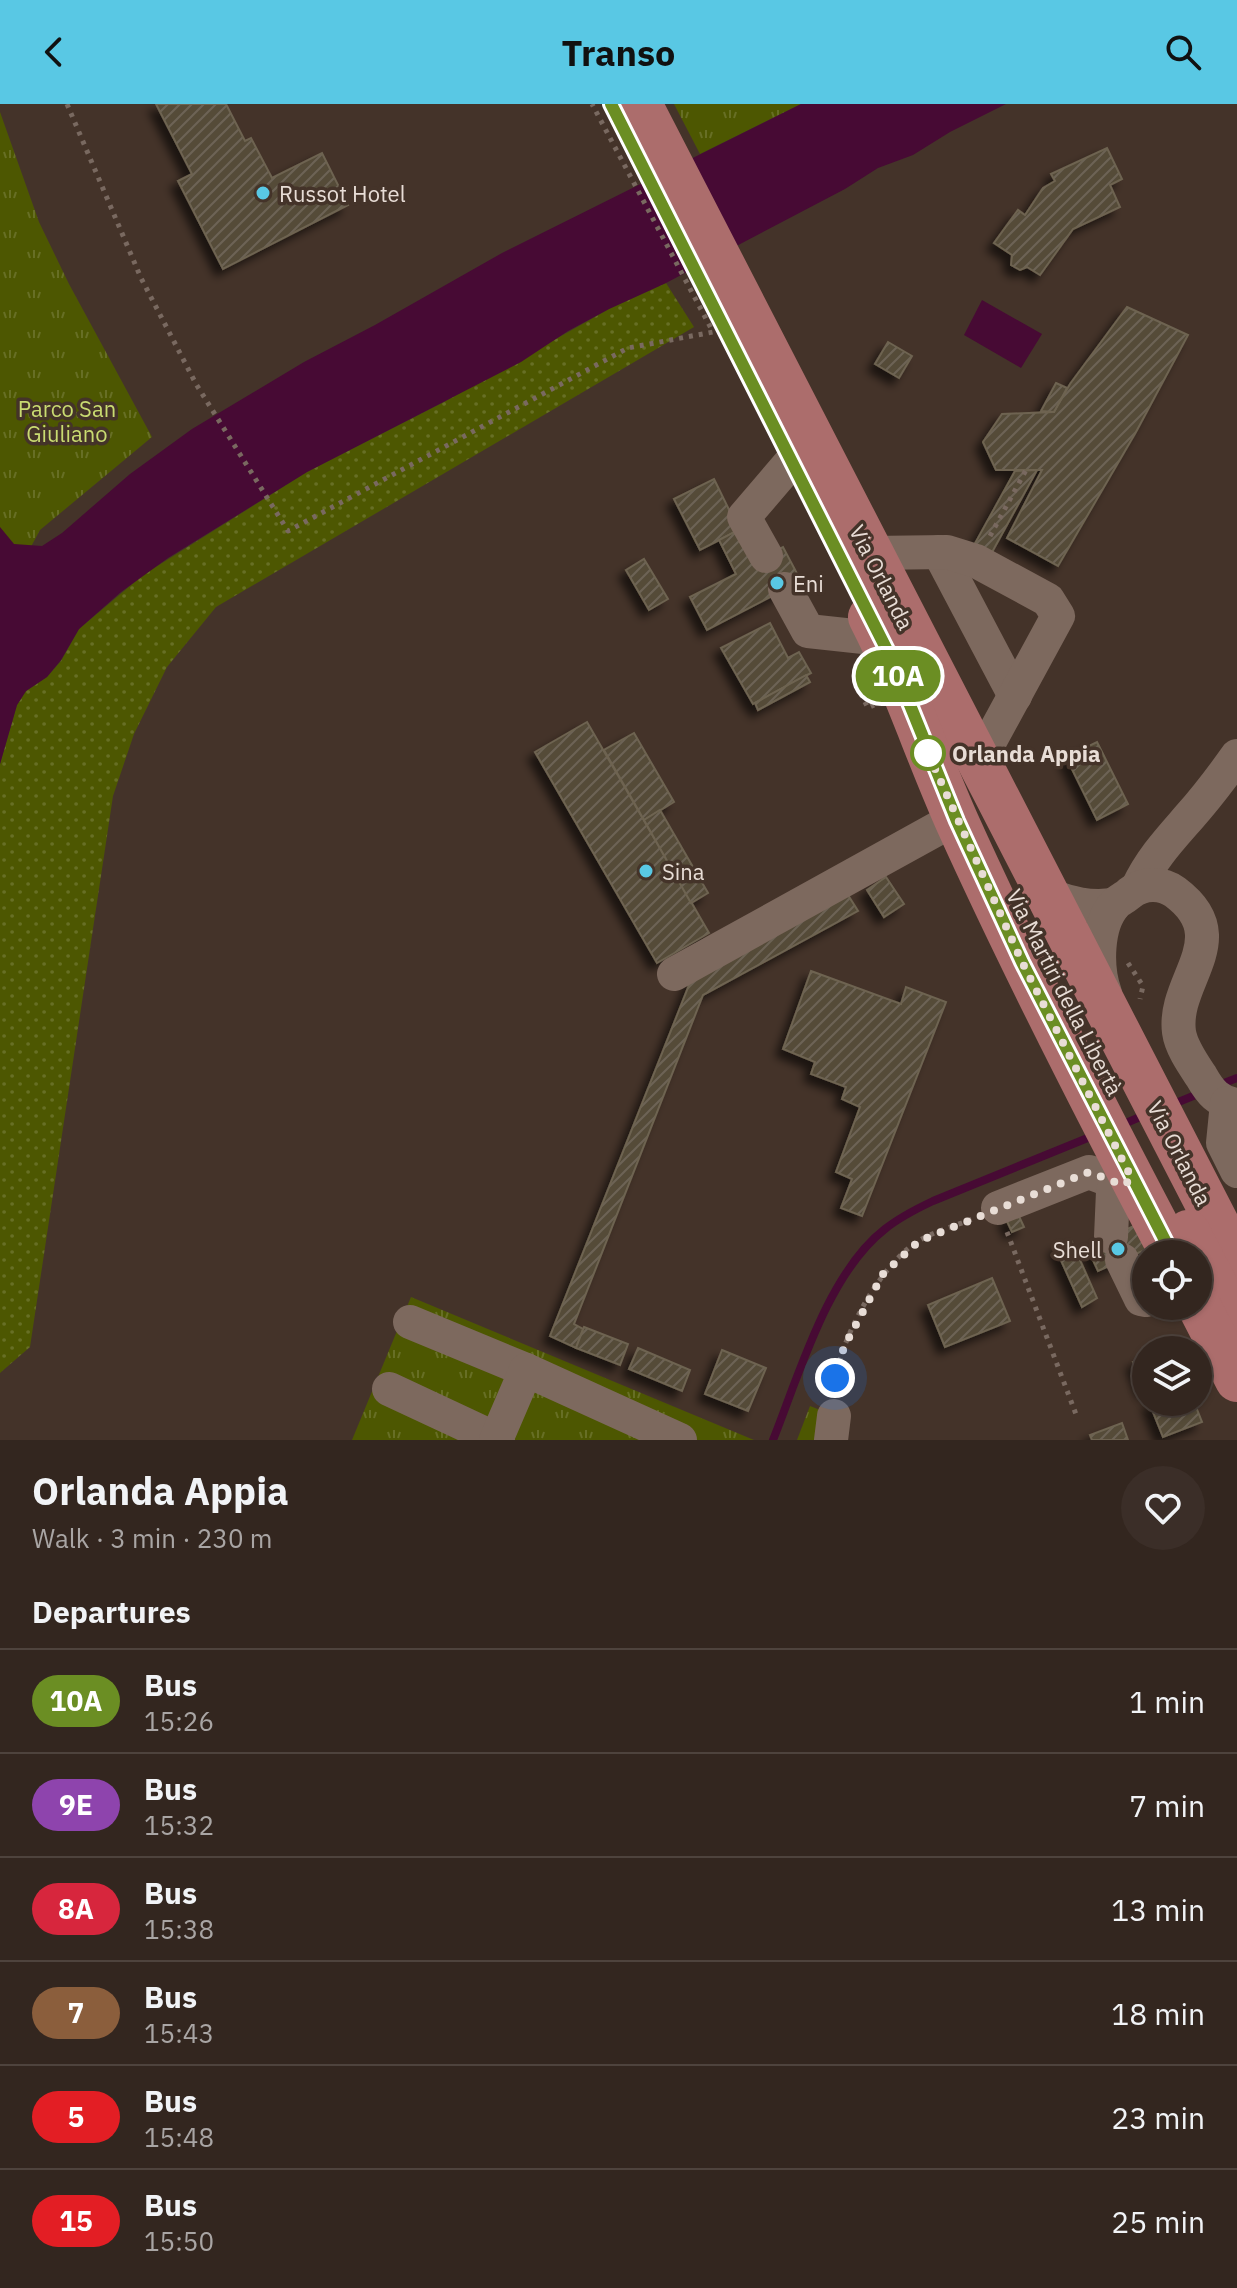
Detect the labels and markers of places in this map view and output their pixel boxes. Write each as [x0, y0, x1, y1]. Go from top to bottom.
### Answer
place label: Russot Hotel [279, 179, 406, 208]
marker: Russot Hotel [254, 184, 272, 202]
place label: Eni [793, 569, 824, 598]
marker: Eni [768, 574, 786, 592]
marker: Orlanda Appia [911, 736, 945, 770]
place label: Orlanda Appia [952, 739, 1101, 768]
place label: Sina [662, 857, 705, 886]
marker: Sina [637, 862, 655, 880]
place label: Shell [1053, 1235, 1102, 1264]
marker: Shell [1109, 1240, 1127, 1258]

